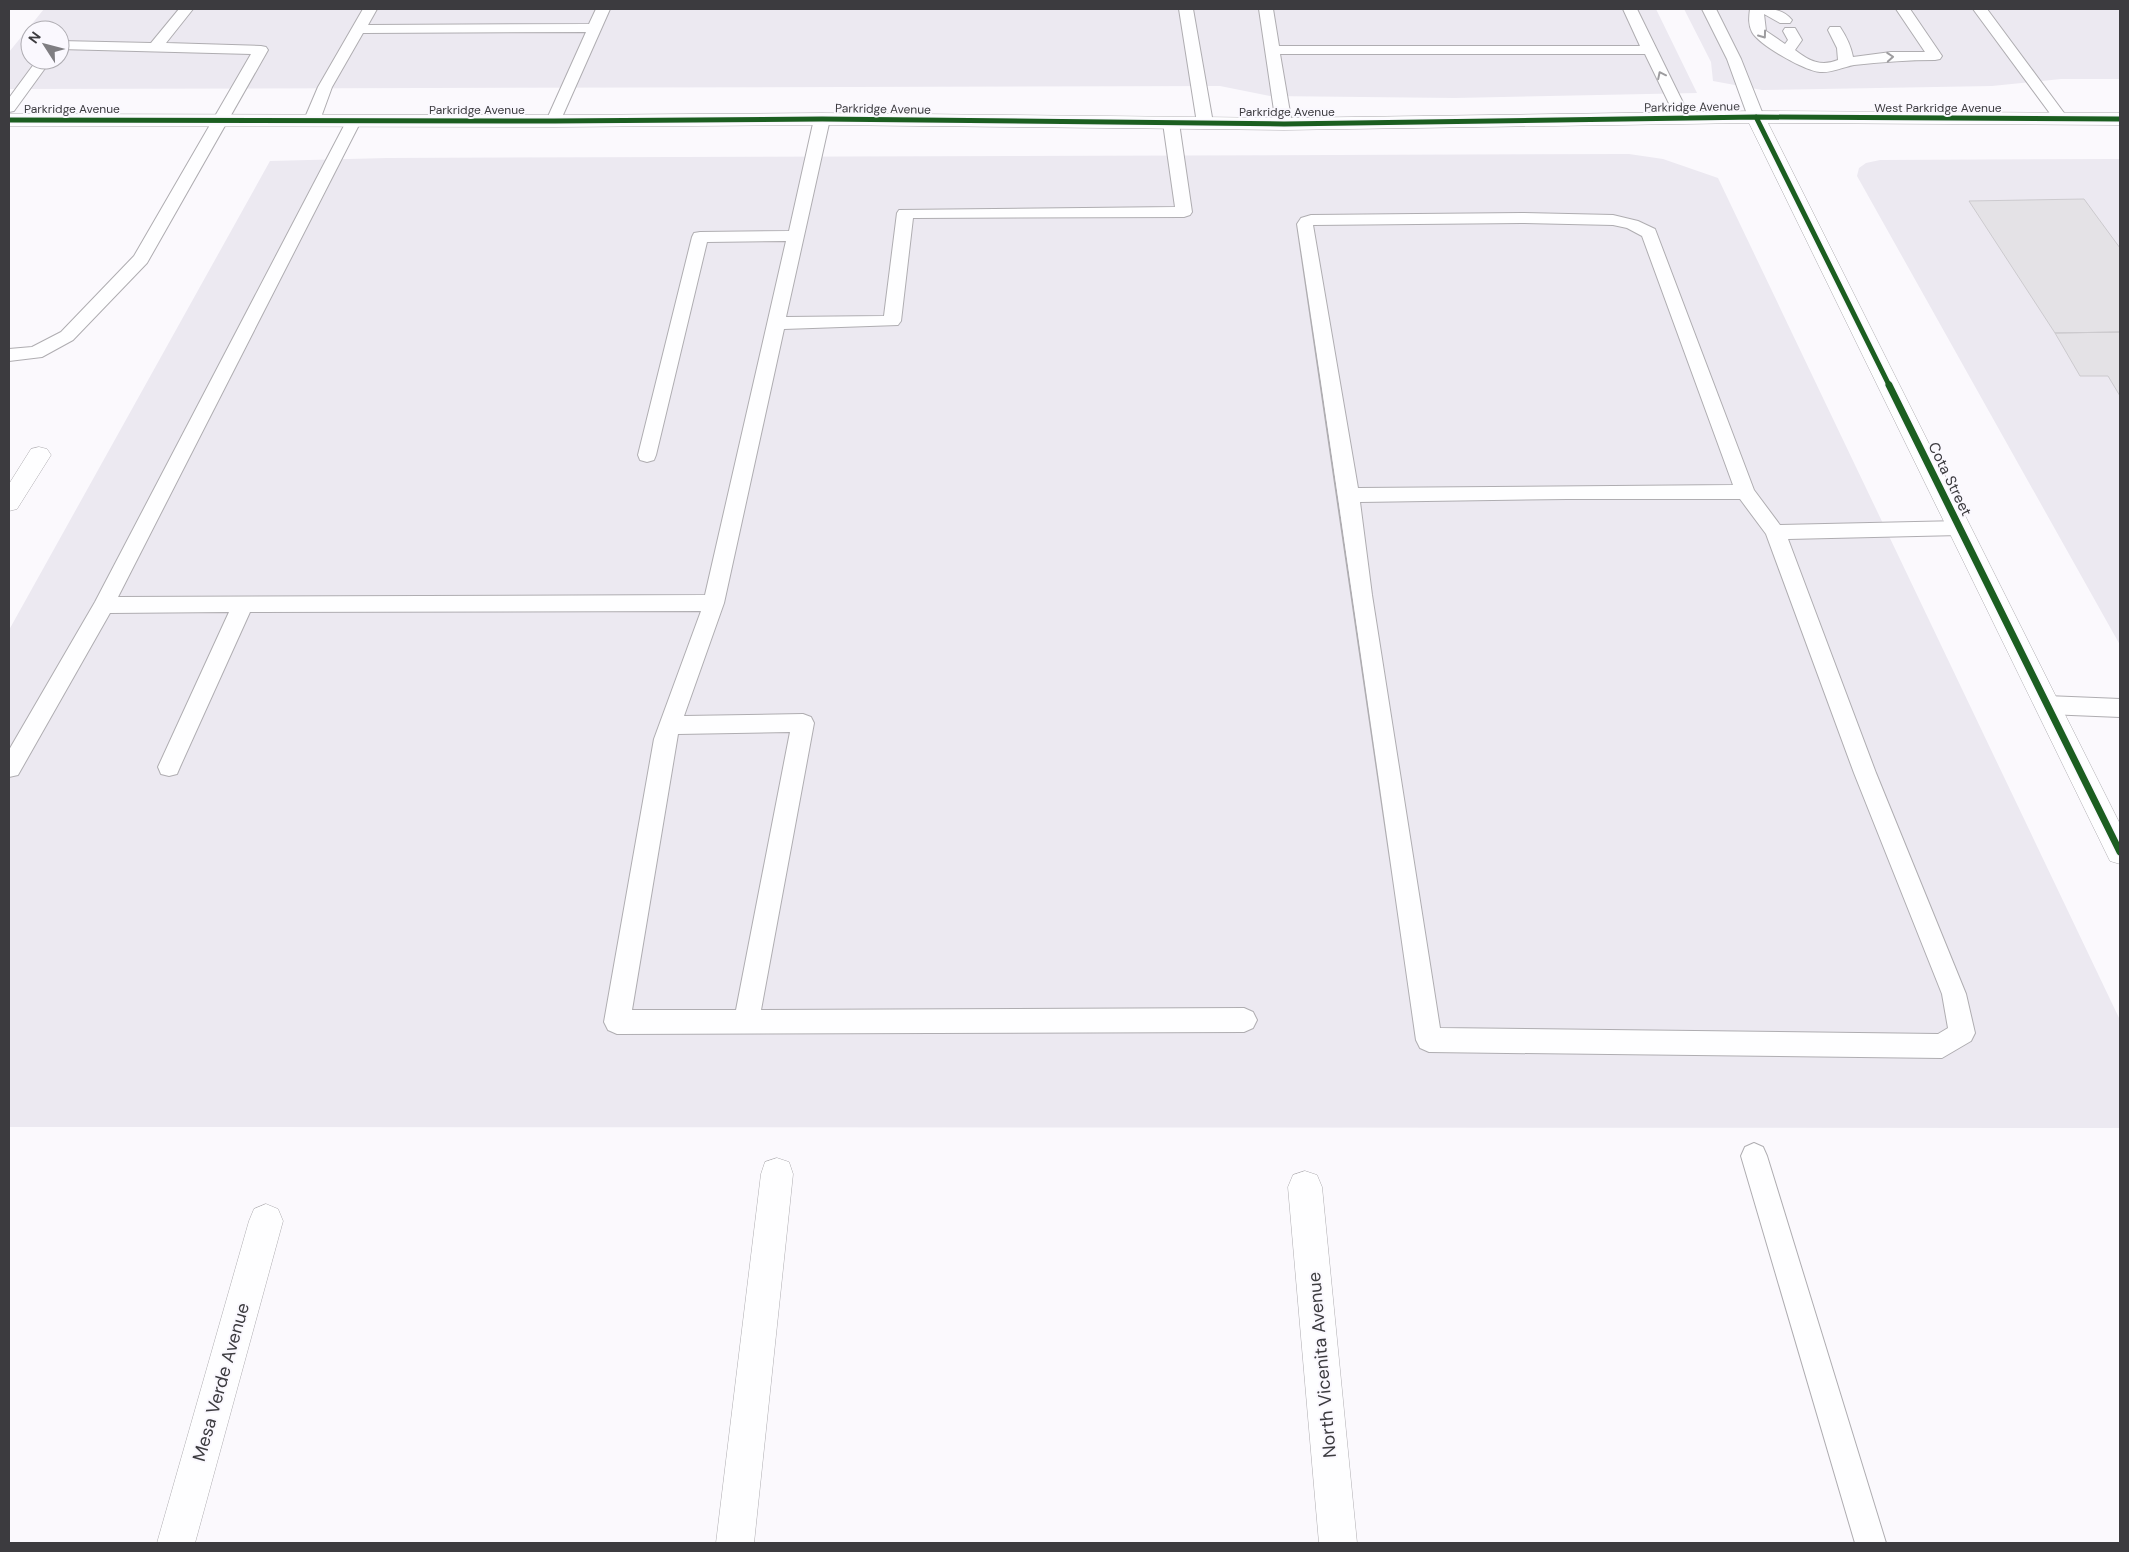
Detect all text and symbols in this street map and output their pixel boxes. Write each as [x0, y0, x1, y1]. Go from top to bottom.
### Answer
north arrow [20, 20, 70, 70]
text: N [24, 28, 45, 47]
one-way arrow [1757, 29, 1766, 39]
one-way arrow [1887, 51, 1895, 62]
one-way arrow [1657, 71, 1668, 80]
street label: Parkridge Avenue [1644, 98, 1740, 116]
street label: Parkridge Avenue [835, 100, 931, 118]
street label: West Parkridge Avenue [1874, 100, 2002, 116]
street label: Parkridge Avenue [24, 101, 120, 117]
street label: Parkridge Avenue [429, 102, 525, 118]
street label: Parkridge Avenue [1239, 104, 1335, 120]
street label: Cota Street [1924, 439, 1977, 519]
street label: North Vicenita Avenue [1302, 1271, 1342, 1459]
street label: Mesa Verde Avenue [187, 1300, 255, 1464]

